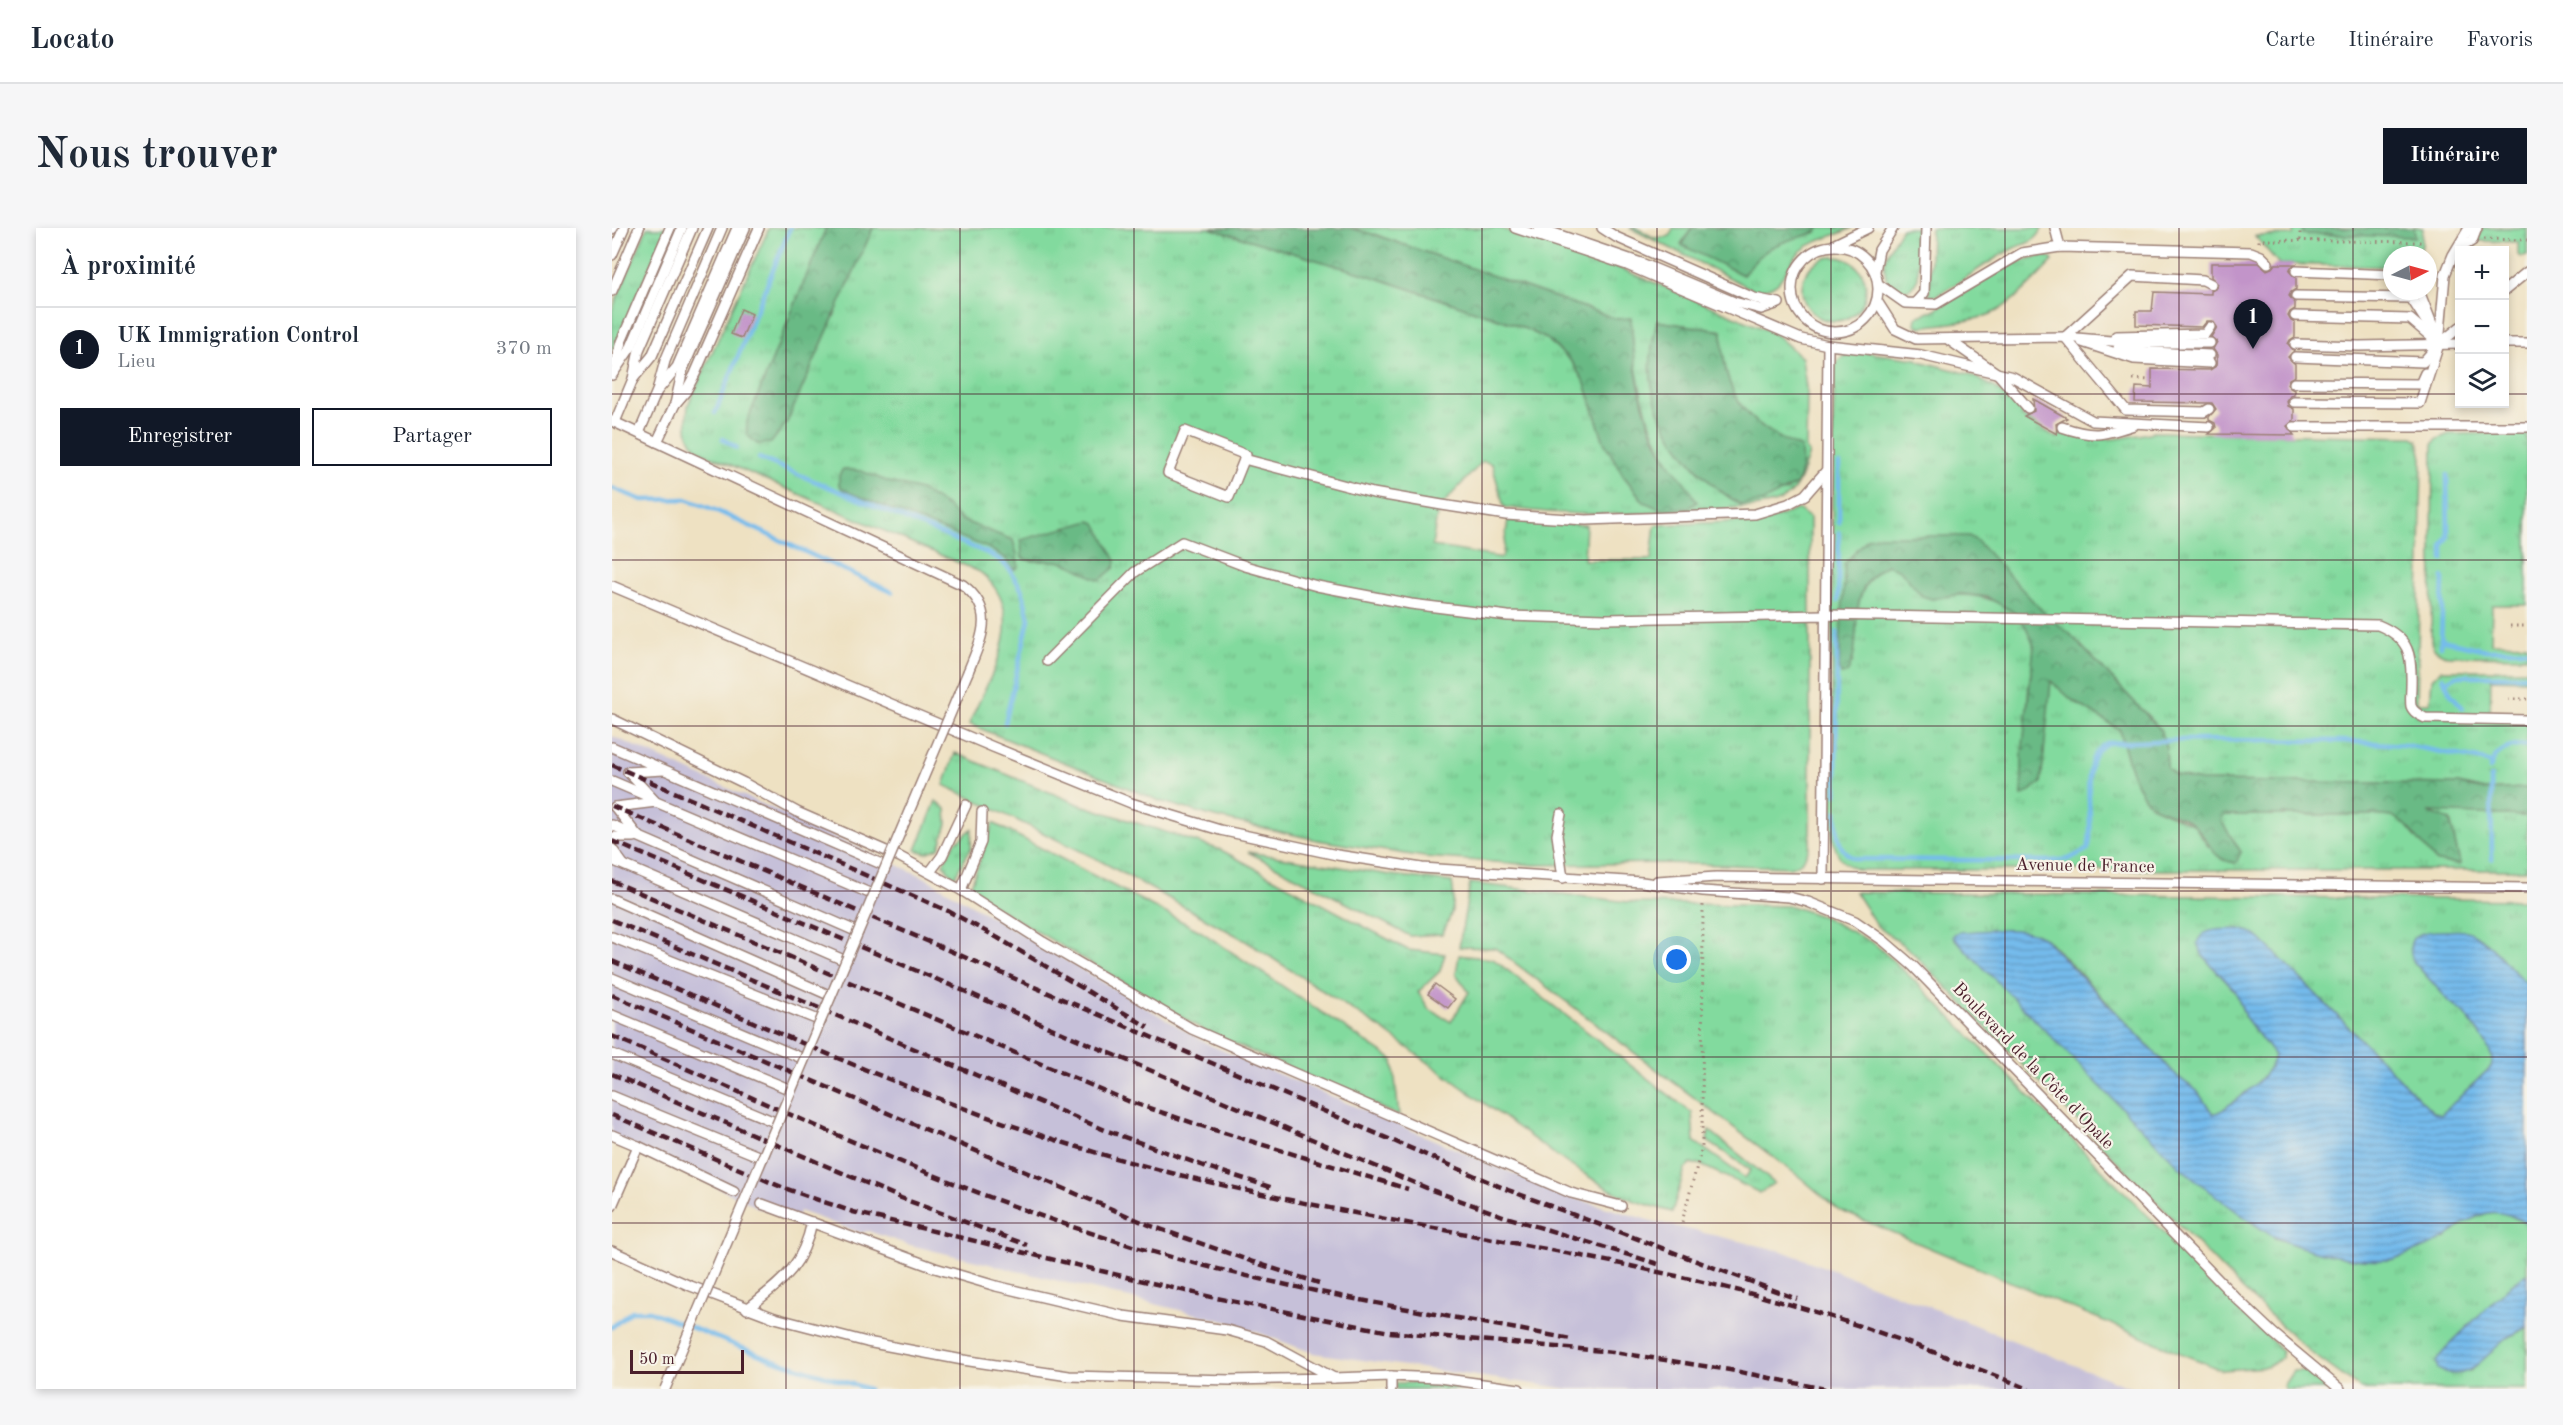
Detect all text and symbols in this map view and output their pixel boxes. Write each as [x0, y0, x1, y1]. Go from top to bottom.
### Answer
text: Locato [30, 27, 115, 55]
text: Carte [2265, 30, 2315, 51]
text: Itinéraire [2348, 30, 2434, 51]
text: Favoris [2467, 30, 2533, 51]
button: Itinéraire [2383, 128, 2527, 184]
text: Nous trouver [36, 135, 278, 177]
north arrow [2383, 246, 2437, 300]
map controls [2455, 246, 2509, 408]
button: + [2455, 246, 2509, 300]
text: À proximité [60, 254, 196, 280]
pin: 1 [2234, 300, 2272, 349]
button: − [2455, 300, 2509, 354]
text: UK Immigration Control [117, 325, 359, 347]
text: 1 [74, 339, 85, 359]
text: 370 m [496, 339, 552, 359]
text: Lieu [117, 352, 156, 372]
button: layers [2455, 354, 2509, 408]
button: Enregistrer [60, 408, 300, 466]
button: Partager [312, 408, 552, 466]
street label: Avenue de France [2015, 856, 2155, 876]
your location [1662, 945, 1691, 974]
street label: Boulevard de la Côte d'Opale [1949, 979, 2117, 1153]
scale bar [630, 1347, 744, 1374]
text: 50 m [639, 1352, 675, 1368]

